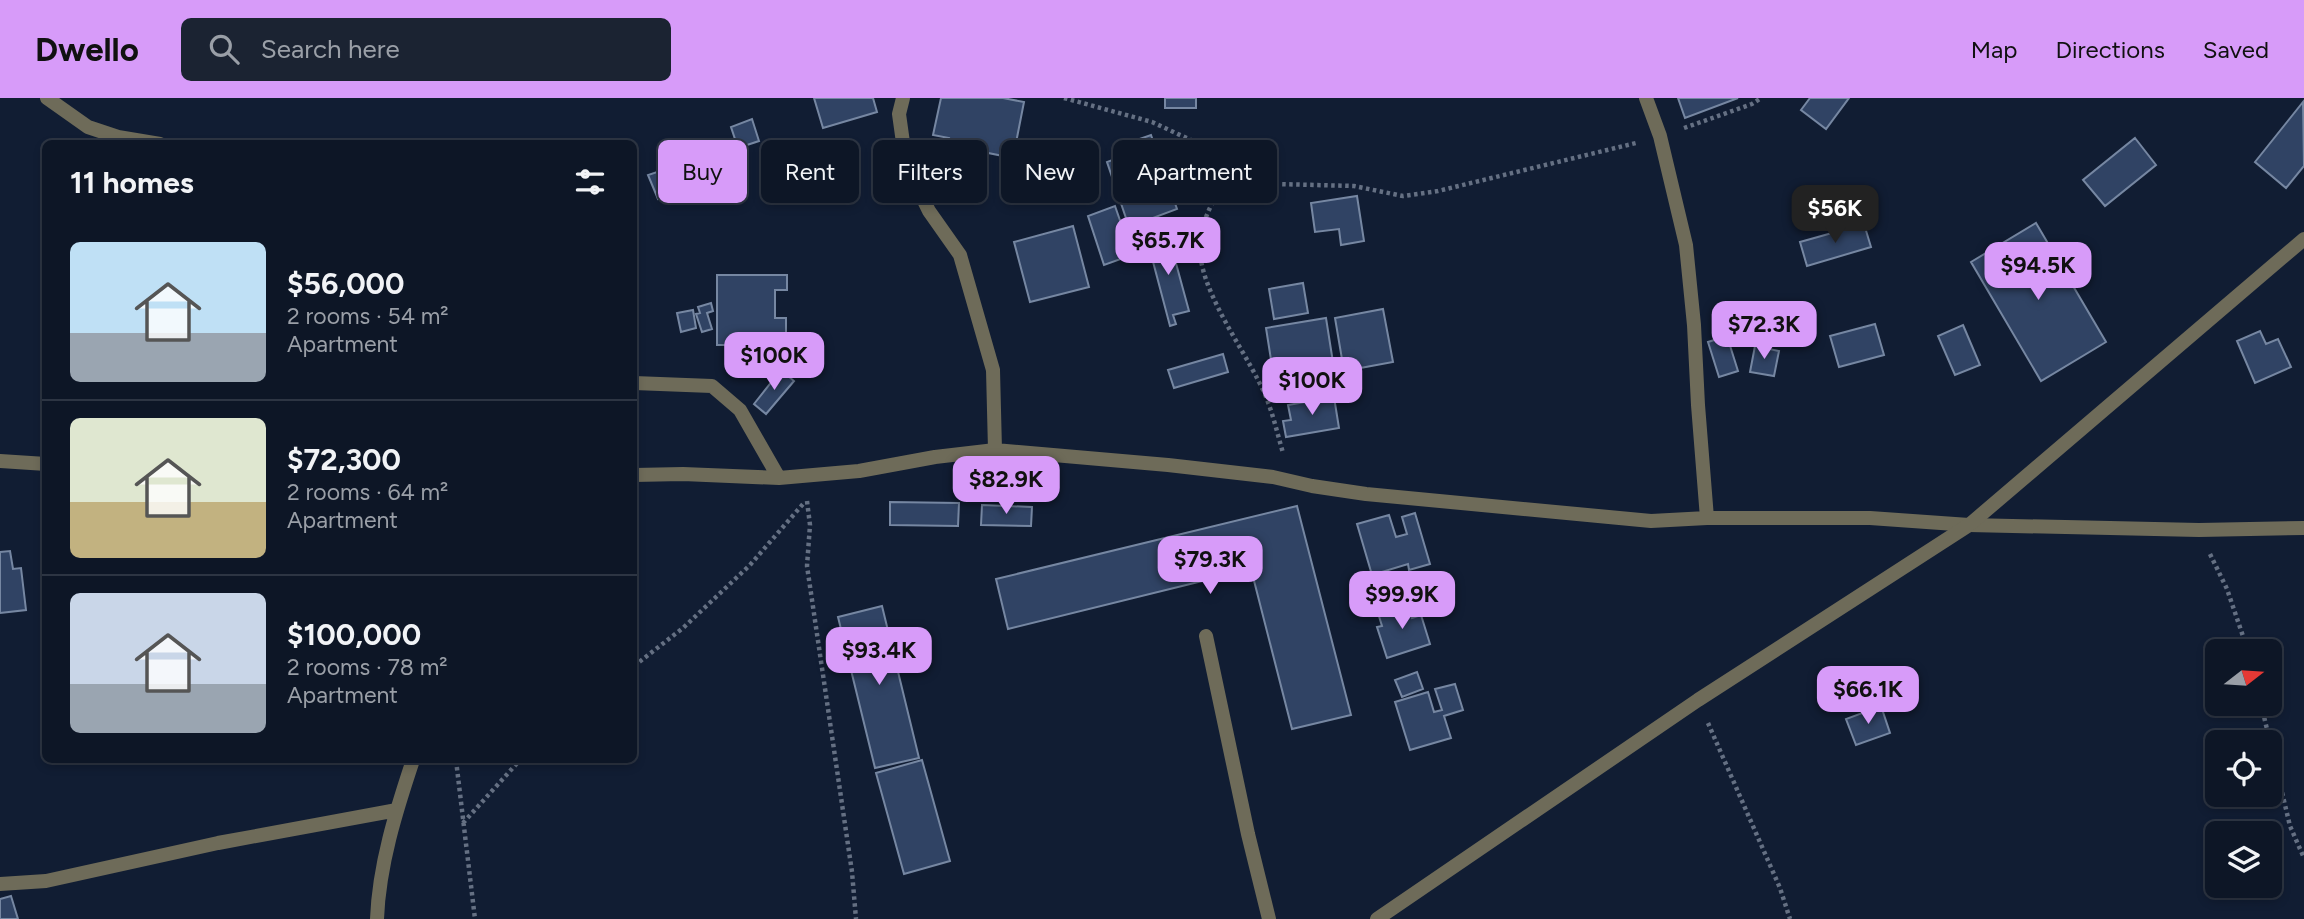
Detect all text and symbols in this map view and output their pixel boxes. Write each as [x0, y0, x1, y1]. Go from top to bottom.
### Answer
search box [181, 18, 671, 81]
text: Dwello [35, 30, 139, 69]
icon: search [205, 30, 243, 68]
text: Search here [261, 33, 400, 65]
text: Map [1971, 35, 2017, 64]
text: Directions [2055, 35, 2165, 64]
text: Saved [2203, 35, 2269, 64]
chip: Buy [658, 140, 747, 203]
chip: Rent [761, 140, 859, 203]
chip: Filters [873, 140, 987, 203]
chip: New [1001, 140, 1099, 203]
chip: Apartment [1113, 140, 1277, 203]
icon: filters [571, 163, 609, 201]
text: 11 homes [70, 164, 194, 201]
pin: $56K [1794, 186, 1876, 245]
text: $56K [1808, 194, 1862, 222]
pin: $65.7K [1111, 218, 1225, 277]
text: $65.7K [1131, 226, 1205, 254]
pin: $94.5K [1981, 242, 2095, 302]
text: $94.5K [2000, 251, 2076, 279]
text: $56,000 [287, 265, 404, 302]
icon: home [126, 270, 210, 354]
text: 2 rooms · 54 m² [287, 302, 449, 330]
pin: $72.3K [1707, 302, 1821, 361]
text: $72.3K [1728, 310, 1800, 338]
text: Apartment [287, 330, 398, 358]
pin: $100K [725, 332, 823, 392]
text: $100K [740, 341, 808, 369]
pin: $100K [1263, 358, 1361, 417]
text: $100K [1278, 366, 1346, 394]
text: $72,300 [287, 441, 401, 478]
icon: home [126, 446, 210, 530]
pin: $82.9K [949, 456, 1063, 516]
text: $82.9K [969, 465, 1043, 493]
text: 2 rooms · 64 m² [287, 478, 448, 506]
text: Apartment [287, 506, 398, 534]
pin: $79.3K [1153, 536, 1267, 596]
text: $79.3K [1174, 545, 1246, 573]
pin: $99.9K [1345, 572, 1459, 631]
text: $99.9K [1365, 580, 1439, 608]
text: $100,000 [287, 616, 421, 653]
icon: home [126, 621, 210, 705]
pin: $93.4K [822, 628, 936, 687]
text: $93.4K [842, 636, 916, 664]
north arrow [2205, 639, 2282, 716]
map controls [2205, 639, 2282, 898]
text: 2 rooms · 78 m² [287, 653, 448, 681]
pin: $66.1K [1811, 666, 1925, 726]
text: $66.1K [1833, 675, 1903, 703]
text: Apartment [287, 681, 398, 709]
button: locate [2205, 730, 2282, 807]
button: layers [2205, 821, 2282, 898]

